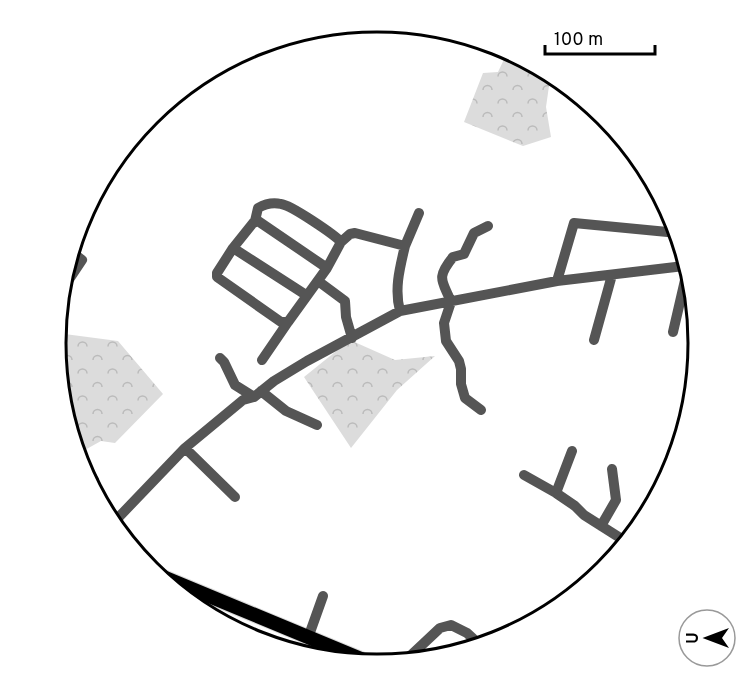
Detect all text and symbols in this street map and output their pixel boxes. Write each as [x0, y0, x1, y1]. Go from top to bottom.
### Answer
scale bar [545, 18, 654, 56]
text: 100 m [554, 29, 603, 52]
north arrow [677, 608, 737, 668]
text: U [684, 632, 704, 644]

